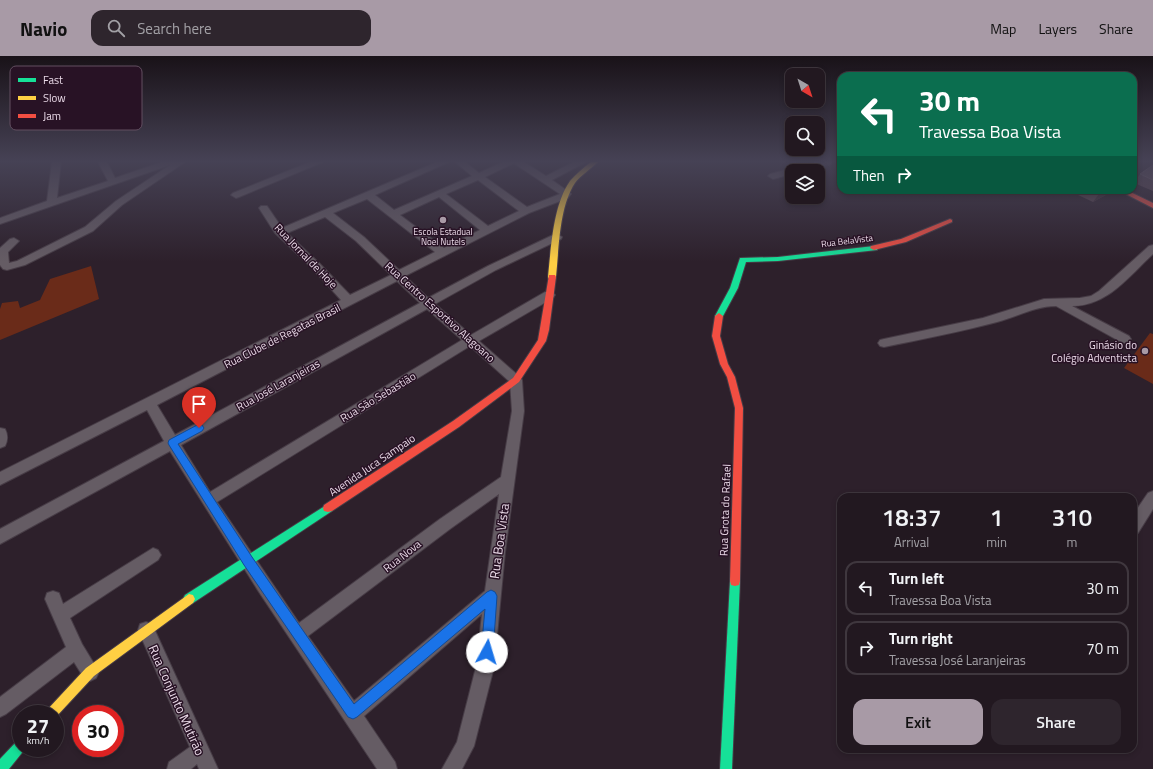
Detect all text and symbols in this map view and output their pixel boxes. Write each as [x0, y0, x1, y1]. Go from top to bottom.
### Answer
search box [91, 10, 371, 46]
text: Navio [20, 14, 67, 43]
icon: search [105, 17, 127, 39]
text: Search here [137, 17, 212, 40]
text: Map [990, 18, 1016, 39]
text: Layers [1038, 18, 1077, 39]
text: Share [1099, 18, 1133, 39]
legend [10, 66, 142, 130]
north arrow [785, 68, 825, 108]
map controls [785, 68, 825, 204]
text: Fast [43, 72, 63, 88]
text: 30 m [919, 79, 980, 122]
icon: left [853, 88, 905, 140]
text: Slow [43, 90, 66, 106]
text: Jam [43, 108, 61, 124]
button: search [785, 116, 825, 156]
text: Travessa Boa Vista [919, 118, 1061, 145]
button: layers [785, 164, 825, 204]
text: Then [853, 164, 885, 187]
icon: right [893, 164, 915, 186]
marker: Escola Estadual Noel Nutels [438, 215, 448, 225]
street label: Rua Jornal de Hoje [271, 220, 341, 292]
place label: Escola Estadual Noel Nutels [413, 225, 473, 248]
street label: Rua BelaVista [820, 231, 874, 250]
street label: Rua Centro Esportivo Alagoano [381, 258, 499, 366]
street label: Rua Clube de Regatas Brasil [221, 300, 343, 372]
place label: Ginásio do Colégio Adventista [1051, 337, 1137, 366]
marker: Ginásio do Colégio Adventista [1140, 346, 1150, 356]
street label: Rua José Laranjeiras [233, 355, 323, 415]
street label: Rua São Sebastião [337, 368, 419, 426]
pin [182, 387, 216, 428]
icon: arrive [188, 393, 210, 415]
street label: Avenida Juca Sampaio [326, 430, 419, 500]
street label: Rua Grota do Rafael [715, 464, 735, 556]
text: 18:37 [882, 499, 941, 535]
text: 1 [990, 499, 1003, 535]
text: 310 [1052, 499, 1092, 535]
street label: Rua Boa Vista [484, 501, 514, 580]
text: Arrival [894, 532, 929, 552]
text: min [986, 532, 1007, 552]
text: m [1067, 532, 1077, 552]
street label: Rua Nova [380, 536, 425, 576]
text: Turn left [889, 567, 944, 590]
icon: left [855, 577, 877, 599]
text: 30 m [1086, 577, 1119, 600]
text: Travessa Boa Vista [889, 590, 992, 610]
text: Turn right [889, 627, 953, 650]
position arrow [466, 631, 508, 673]
icon: right [855, 637, 877, 659]
text: 70 m [1086, 637, 1119, 660]
street label: Rua Conjunto Mutirão [144, 642, 210, 759]
text: Travessa José Laranjeiras [889, 650, 1026, 670]
button: Exit [853, 699, 983, 745]
button: Share [991, 699, 1121, 745]
speed limit sign: 30 [72, 705, 124, 757]
text: 27 [27, 710, 49, 741]
text: km/h [27, 733, 49, 748]

